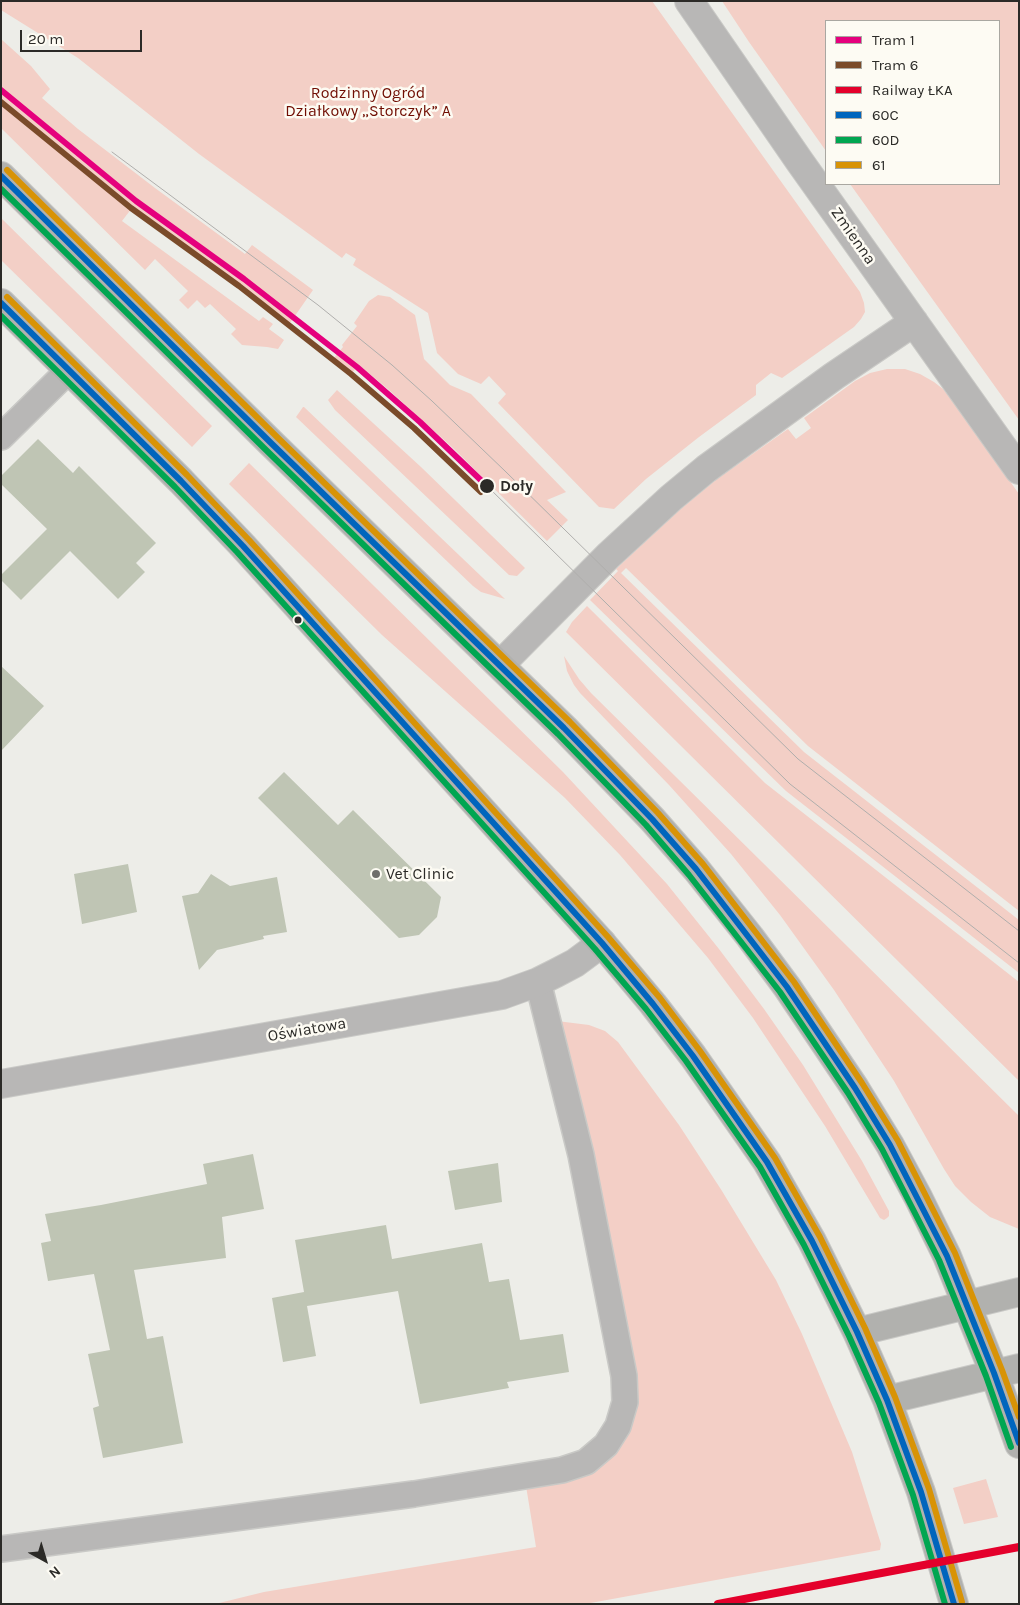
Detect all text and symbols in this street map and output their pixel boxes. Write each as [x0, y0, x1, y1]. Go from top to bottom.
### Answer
scale bar [22, 20, 145, 52]
legend [825, 20, 1000, 185]
text: 20 m [28, 30, 63, 48]
text: Tram 1 [872, 31, 915, 49]
text: Tram 6 [872, 56, 918, 74]
text: Railway ŁKA [872, 81, 953, 99]
park label: Rodzinny Ogród Działkowy „Storczyk” A [285, 83, 451, 121]
text: 60C [872, 106, 899, 124]
text: 60D [872, 131, 899, 149]
text: 61 [872, 156, 886, 174]
street label: Zmienna [826, 204, 880, 268]
place label: Doły [500, 476, 533, 496]
marker: Doły [478, 477, 496, 495]
unlabelled marker [293, 615, 303, 625]
place label: Vet Clinic [386, 864, 454, 884]
marker: Vet Clinic [370, 868, 382, 880]
street label: Oświatowa [266, 1014, 348, 1046]
north arrow [20, 1535, 70, 1585]
text: N [46, 1562, 64, 1582]

